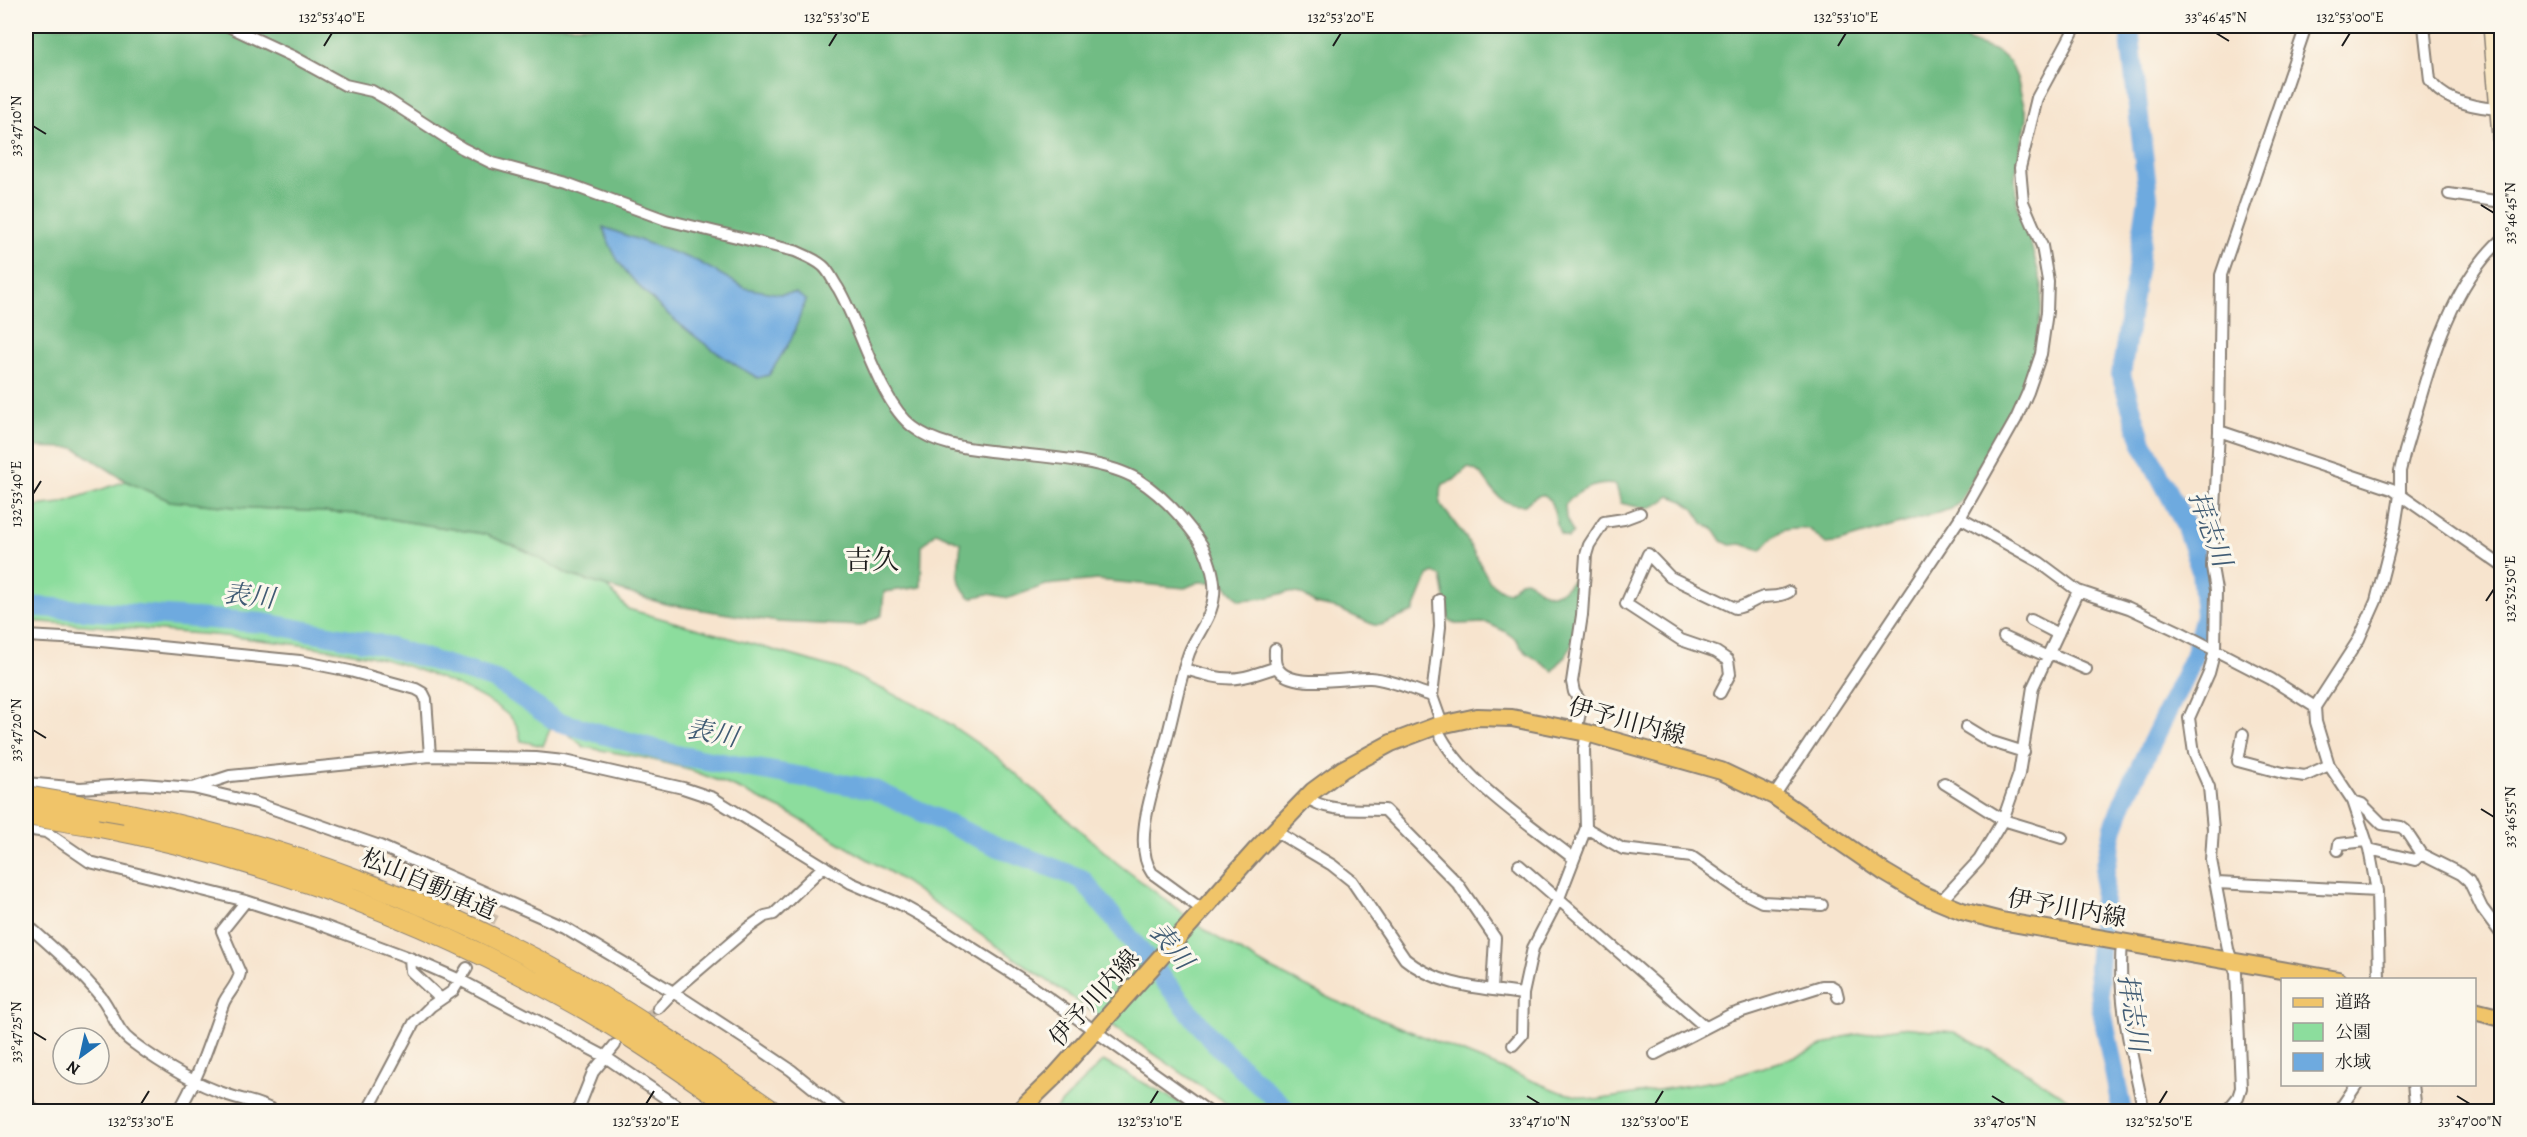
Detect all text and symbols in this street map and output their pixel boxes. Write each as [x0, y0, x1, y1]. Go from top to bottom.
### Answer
text: 132°53'40"E [299, 7, 365, 27]
text: 132°53'30"E [804, 7, 870, 27]
text: 132°53'20"E [1308, 7, 1374, 27]
text: 132°53'10"E [1814, 7, 1878, 27]
text: 33°46'45"N [2185, 7, 2247, 27]
text: 132°53'00"E [2316, 7, 2384, 27]
text: 33°47'10"N [6, 95, 26, 157]
text: 33°46'45"N [2500, 182, 2520, 244]
text: 132°53'40"E [6, 461, 26, 527]
water label: 拝志川 [2180, 486, 2241, 574]
district label: 吉久 [845, 542, 899, 578]
text: 132°52'50"E [2500, 555, 2520, 623]
water label: 表川 [221, 576, 280, 616]
street label: 伊予川内線 [1565, 690, 1689, 752]
text: 33°47'20"N [6, 698, 26, 762]
water label: 表川 [683, 711, 744, 756]
text: 33°46'55"N [2500, 786, 2520, 848]
street label: 松山自動車道 [356, 841, 502, 927]
street label: 伊予川内線 [2005, 882, 2129, 934]
water label: 表川 [1141, 915, 1203, 980]
street label: 伊予川内線 [1042, 943, 1146, 1053]
water label: 拝志川 [2110, 972, 2157, 1057]
legend [2281, 978, 2476, 1086]
text: 道路 [2335, 990, 2371, 1014]
text: 33°47'25"N [6, 1001, 26, 1063]
text: 公園 [2335, 1020, 2371, 1044]
north arrow [51, 1026, 111, 1086]
text: 水域 [2335, 1050, 2371, 1074]
text: N [62, 1055, 84, 1080]
text: 132°53'30"E [108, 1111, 174, 1131]
text: 132°53'20"E [613, 1111, 679, 1131]
text: 132°53'10"E [1118, 1111, 1182, 1131]
text: 33°47'10"N [1509, 1111, 1571, 1131]
text: 132°53'00"E [1621, 1111, 1689, 1131]
text: 33°47'05"N [1974, 1111, 2036, 1131]
text: 132°52'50"E [2125, 1111, 2193, 1131]
text: 33°47'00"N [2438, 1111, 2502, 1131]

